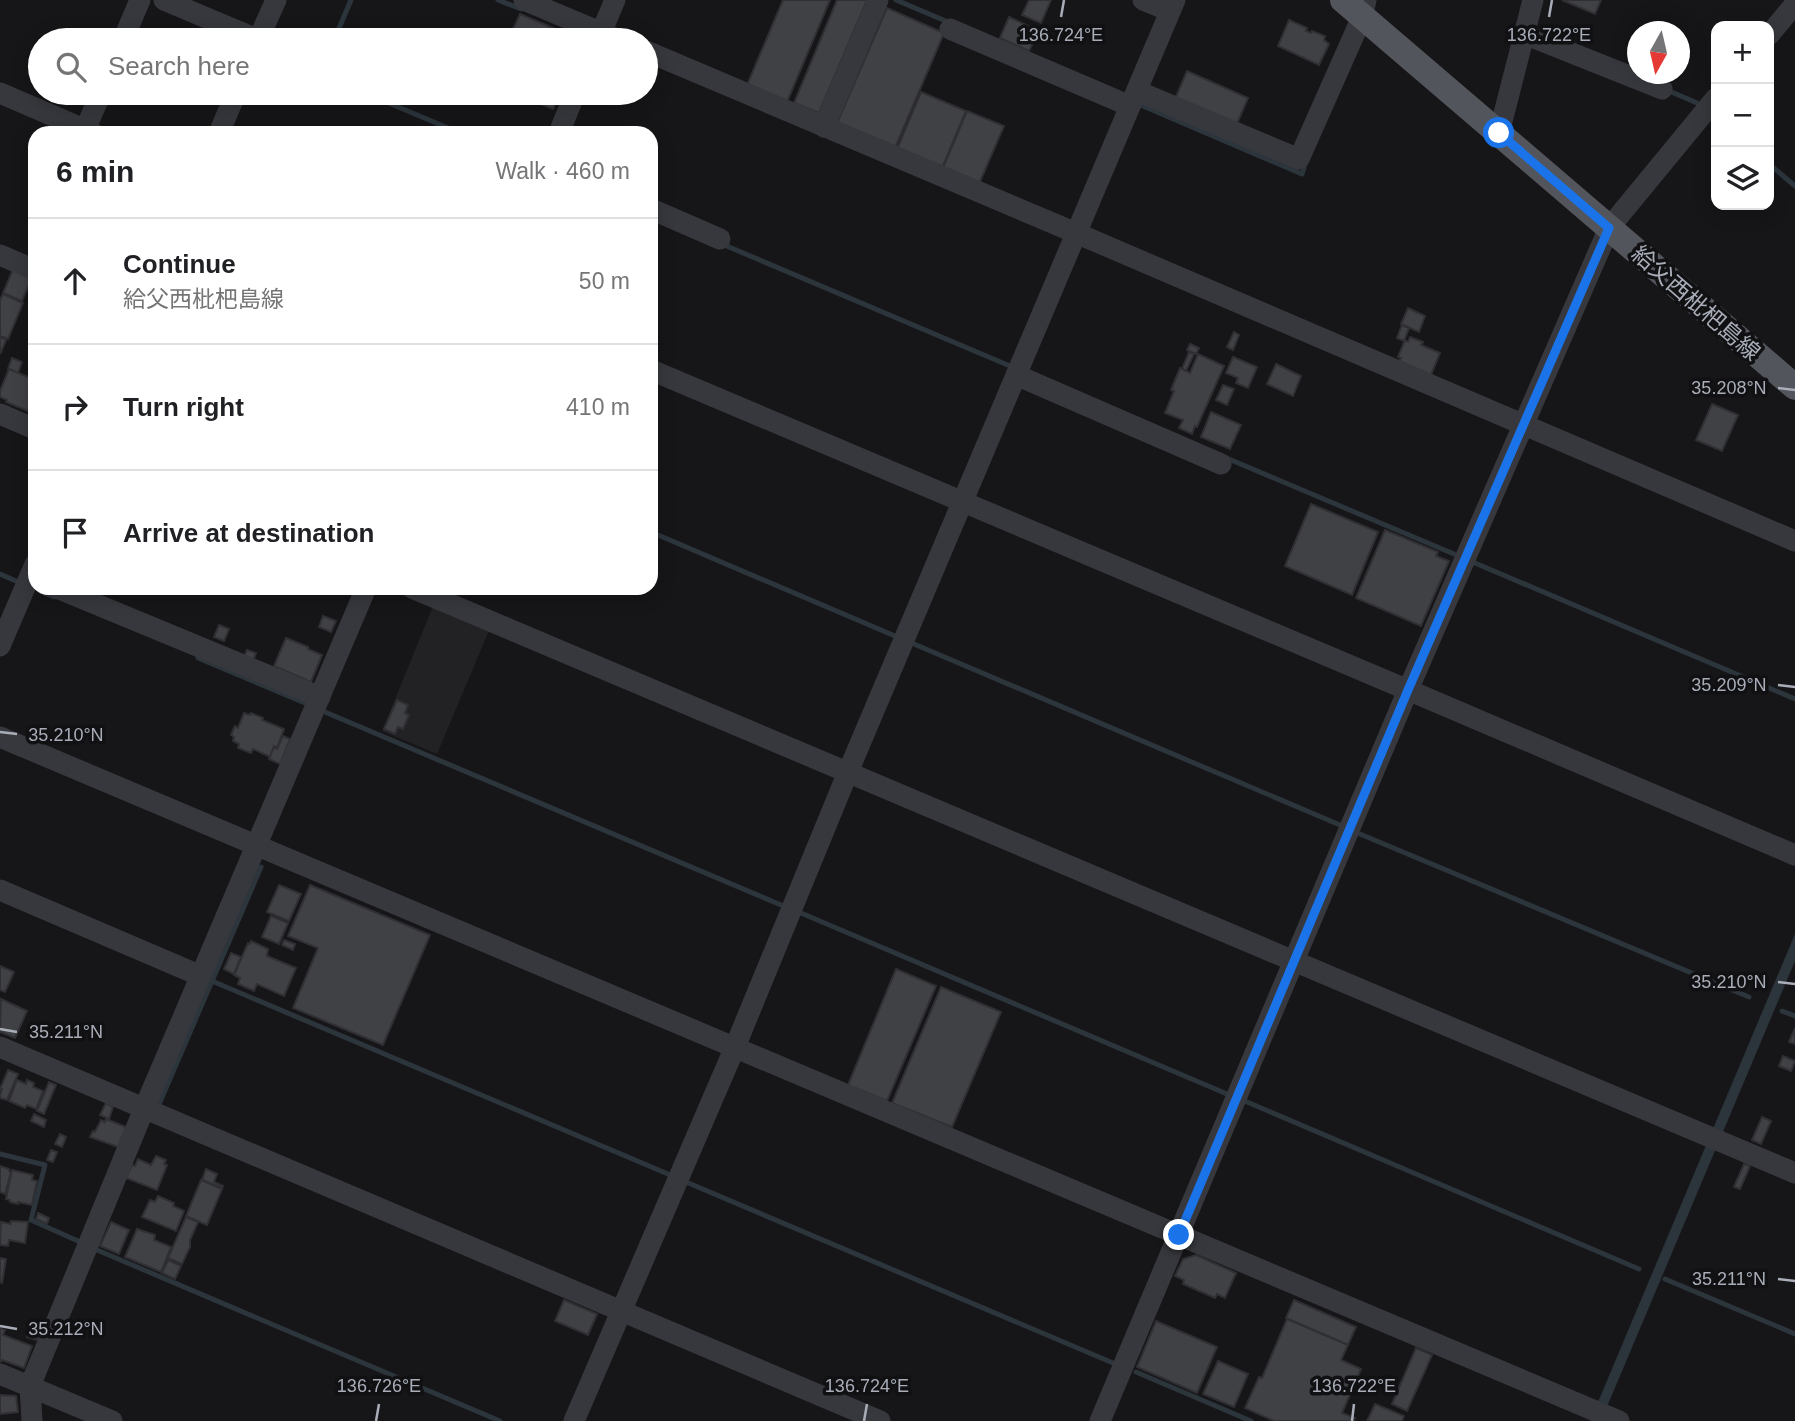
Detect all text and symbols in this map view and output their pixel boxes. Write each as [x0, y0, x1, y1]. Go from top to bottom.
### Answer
north arrow [1627, 21, 1690, 84]
map controls [1711, 21, 1774, 210]
button: + [1711, 21, 1774, 84]
text: 136.724°E [1019, 25, 1103, 45]
text: 136.722°E [1507, 25, 1591, 45]
search box [28, 28, 658, 105]
icon: search [52, 48, 90, 86]
text: Search here [108, 51, 250, 81]
button: − [1711, 84, 1774, 147]
route start [1483, 117, 1514, 148]
button: layers [1711, 147, 1774, 210]
text: 6 min [56, 155, 134, 188]
text: Walk · 460 m [495, 158, 630, 184]
street label: 給父西枇杷島線 [1627, 240, 1765, 366]
text: Continue [123, 249, 236, 279]
icon: ahead [56, 262, 94, 300]
text: 50 m [579, 268, 630, 294]
text: 給父西枇杷島線 [123, 286, 284, 312]
text: 35.208°N [1691, 378, 1767, 398]
icon: right [56, 388, 94, 426]
text: Turn right [123, 392, 244, 422]
text: 410 m [566, 394, 630, 420]
icon: arrive [56, 514, 94, 552]
text: Arrive at destination [123, 518, 374, 548]
text: 35.209°N [1691, 675, 1767, 695]
text: 35.210°N [28, 725, 104, 745]
text: 35.210°N [1691, 972, 1767, 992]
text: 35.211°N [29, 1022, 103, 1042]
route end [1163, 1219, 1194, 1250]
text: 35.211°N [1692, 1269, 1766, 1289]
text: 35.212°N [28, 1319, 104, 1339]
text: 136.726°E [337, 1376, 421, 1396]
text: 136.724°E [825, 1376, 909, 1396]
text: 136.722°E [1312, 1376, 1396, 1396]

